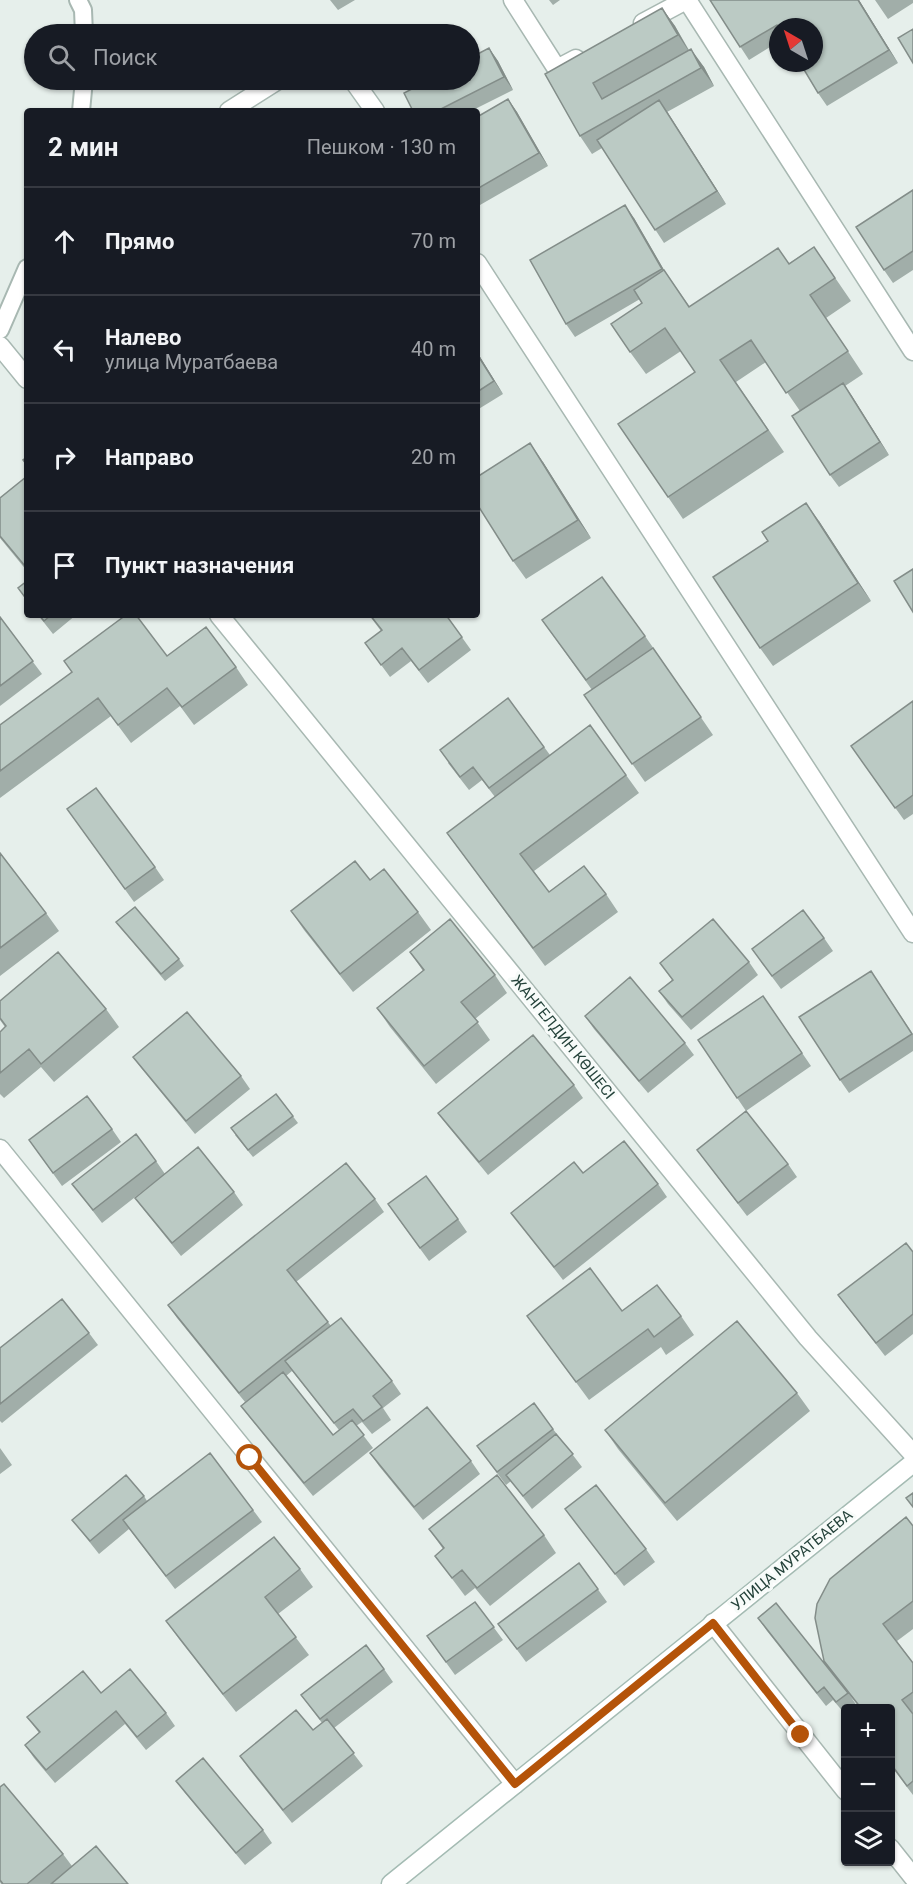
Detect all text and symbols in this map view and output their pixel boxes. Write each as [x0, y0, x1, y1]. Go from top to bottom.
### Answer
north arrow [769, 18, 823, 72]
search box [24, 24, 480, 90]
icon: search [45, 41, 78, 74]
text: Поиск [93, 45, 157, 70]
text: 2 мин [48, 132, 119, 162]
text: Пешком · 130 m [307, 135, 456, 159]
icon: ahead [48, 225, 81, 258]
text: Прямо [105, 229, 174, 254]
text: 70 m [411, 229, 456, 253]
text: Налево [105, 325, 182, 350]
icon: left [48, 333, 81, 366]
text: 40 m [411, 337, 456, 361]
text: улица Муратбаева [105, 350, 278, 374]
icon: right [48, 441, 81, 474]
text: Направо [105, 445, 194, 470]
text: 20 m [411, 445, 456, 469]
icon: arrive [48, 549, 81, 582]
text: Пункт назначения [105, 553, 294, 578]
street label: ЖАНГЕЛДИН КӨШЕСІ [507, 971, 619, 1103]
route start [236, 1444, 262, 1470]
street label: УЛИЦА МУРАТБАЕВА [728, 1505, 856, 1614]
map controls [841, 1704, 895, 1866]
button: + [841, 1704, 895, 1758]
route end [787, 1721, 813, 1747]
button: − [841, 1758, 895, 1812]
button: layers [841, 1812, 895, 1866]

